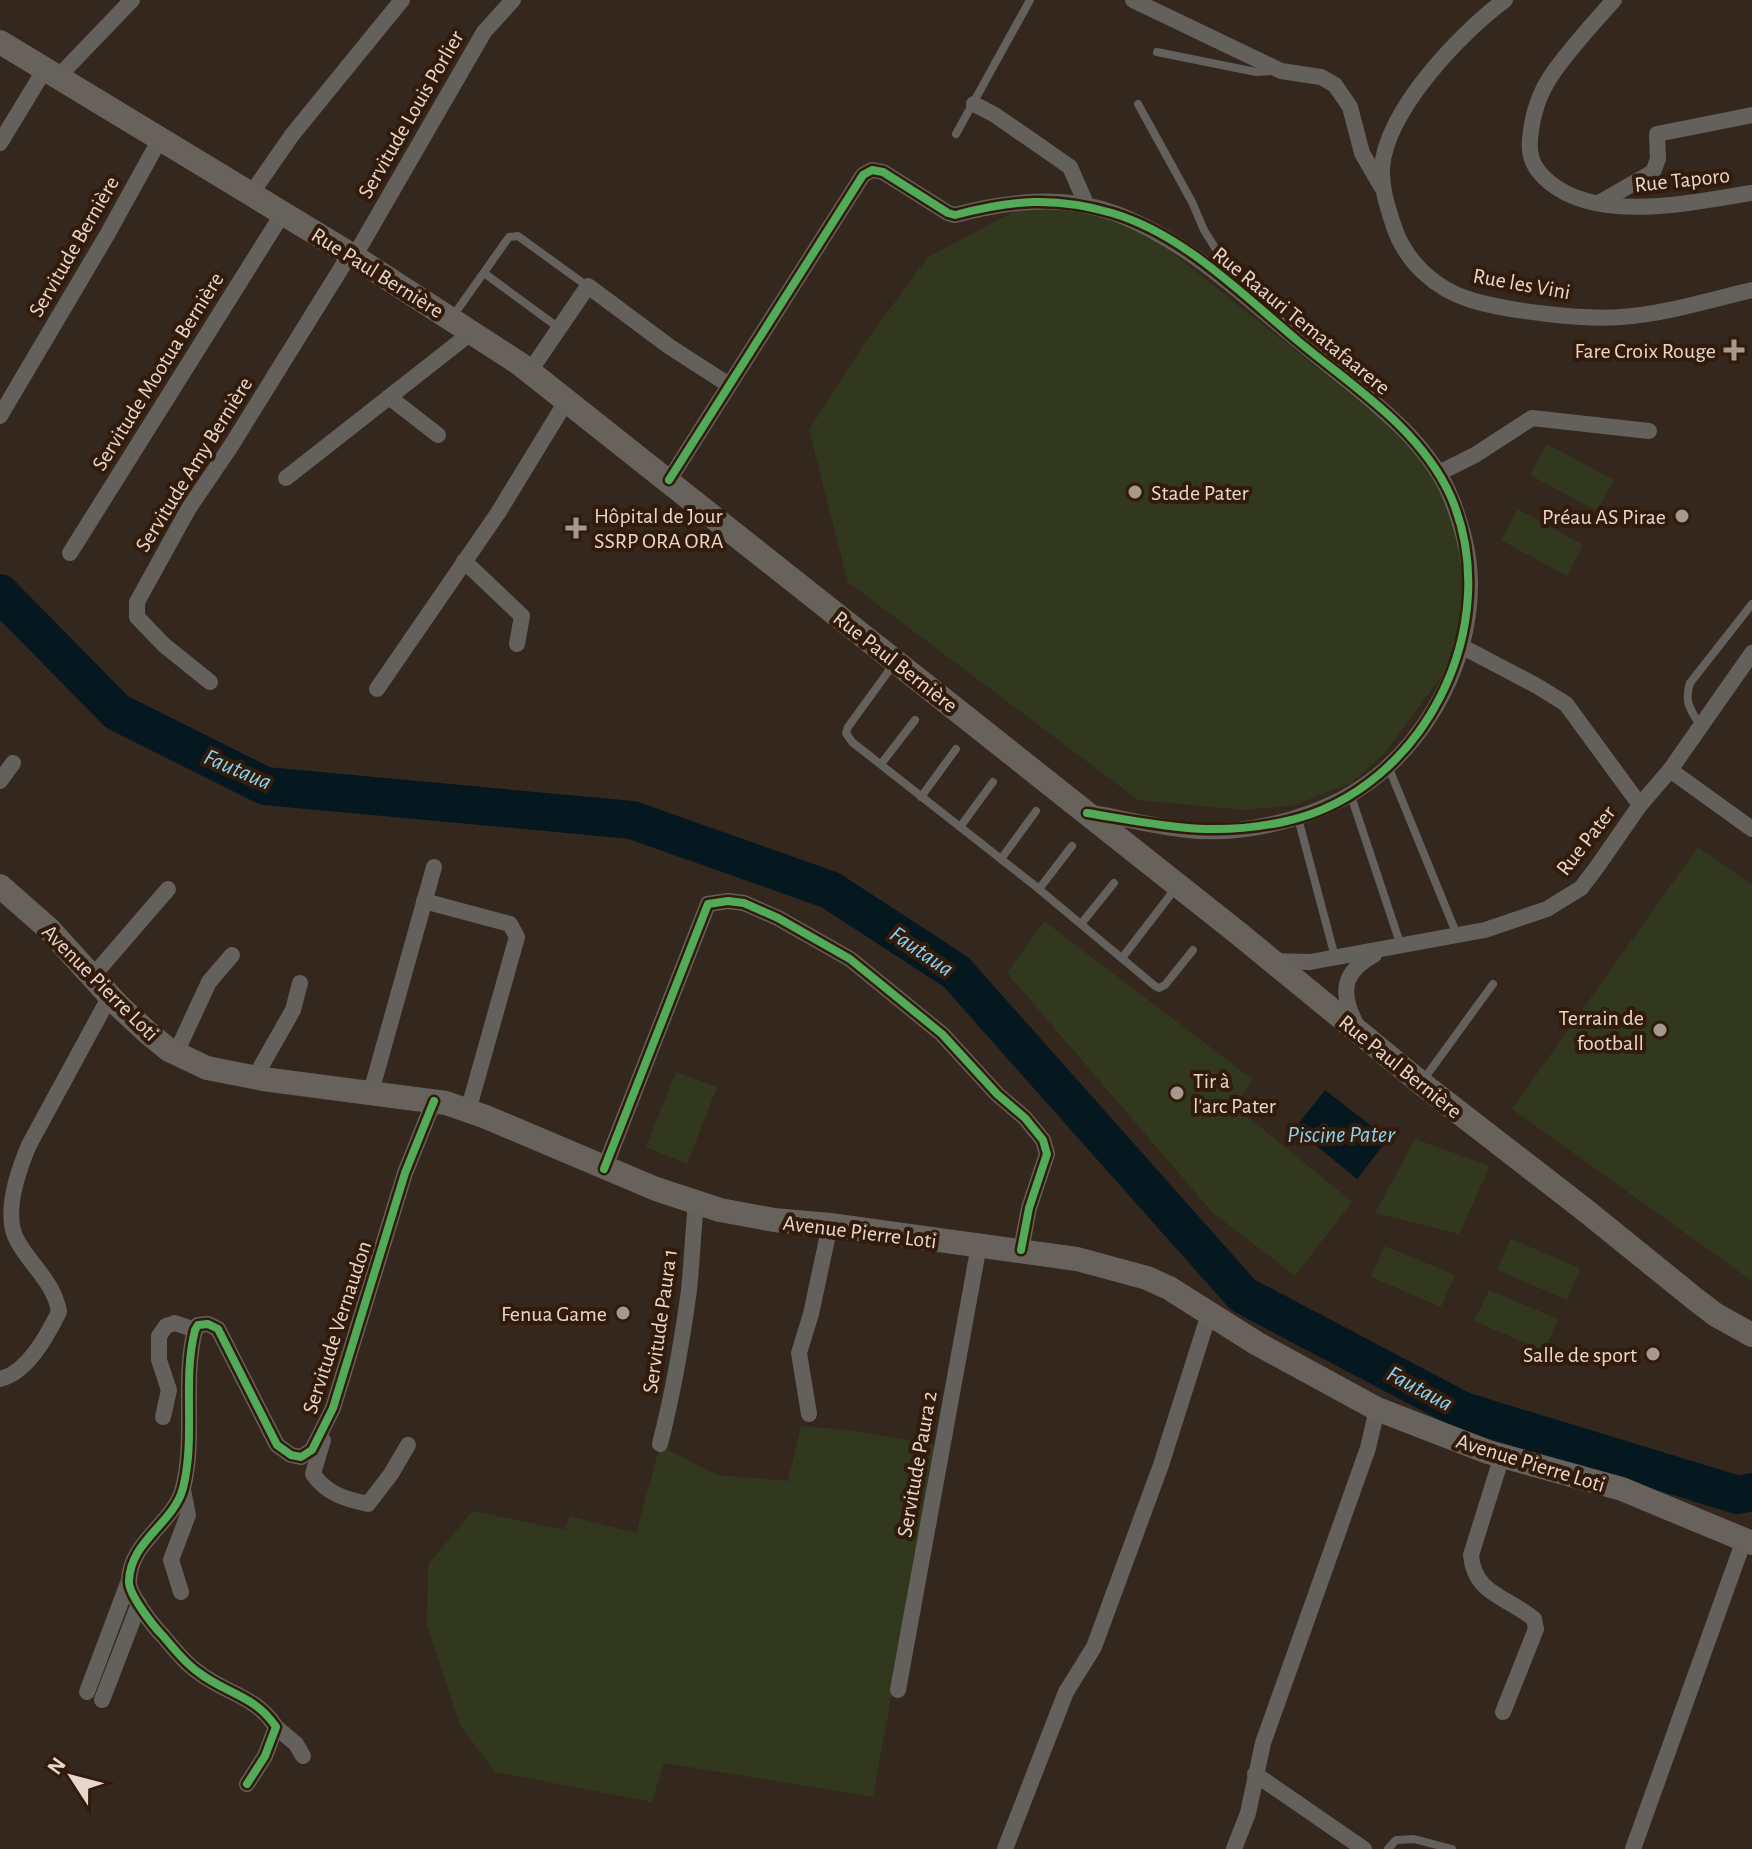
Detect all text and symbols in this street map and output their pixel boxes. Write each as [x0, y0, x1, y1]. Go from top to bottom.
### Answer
street label: Servitude Louis Porlier [354, 27, 468, 202]
street label: Rue Taporo [1633, 164, 1731, 196]
street label: Servitude Bernière [25, 172, 123, 321]
street label: Rue Paul Bernière [308, 224, 447, 322]
street label: Rue Raauri Tematafaarere [1209, 243, 1394, 399]
street label: Rue les Vini [1471, 265, 1572, 303]
street label: Servitude Mootua Bernière [88, 269, 228, 474]
marker: Fare Croix Rouge [1723, 339, 1745, 361]
place label: Fare Croix Rouge [1575, 340, 1716, 362]
street label: Servitude Amy Bernière [131, 373, 256, 556]
place label: Stade Pater [1151, 482, 1249, 504]
marker: Stade Pater [1126, 483, 1144, 501]
place label: Hôpital de Jour SSRP ORA ORA [594, 505, 724, 552]
place label: Préau AS Pirae [1542, 506, 1666, 528]
marker: Préau AS Pirae [1673, 507, 1691, 525]
marker: Hôpital de Jour SSRP ORA ORA [565, 517, 587, 539]
street label: Rue Paul Bernière [829, 607, 962, 717]
water label: Fautaua [200, 745, 275, 795]
street label: Rue Pater [1552, 802, 1620, 880]
street label: Avenue Pierre Loti [38, 920, 163, 1045]
water label: Fautaua [885, 922, 958, 982]
place label: Terrain de football [1559, 1007, 1644, 1054]
street label: Rue Paul Bernière [1335, 1011, 1466, 1123]
marker: Terrain de football [1651, 1021, 1669, 1039]
place label: Tir à l'arc Pater [1193, 1070, 1276, 1117]
marker: Tir à l'arc Pater [1168, 1084, 1186, 1102]
water label: Piscine Pater [1287, 1123, 1396, 1147]
street label: Avenue Pierre Loti [782, 1212, 938, 1252]
street label: Servitude Vernaudon [299, 1238, 375, 1416]
street label: Servitude Paura 1 [639, 1247, 681, 1395]
place label: Fenua Game [501, 1303, 607, 1325]
marker: Fenua Game [614, 1304, 632, 1322]
place label: Salle de sport [1523, 1344, 1637, 1366]
marker: Salle de sport [1644, 1345, 1662, 1363]
water label: Fautaua [1383, 1362, 1456, 1416]
street label: Servitude Paura 2 [893, 1389, 941, 1539]
street label: Avenue Pierre Loti [1454, 1430, 1608, 1496]
north arrow [32, 1737, 112, 1817]
text: N [43, 1753, 70, 1778]

